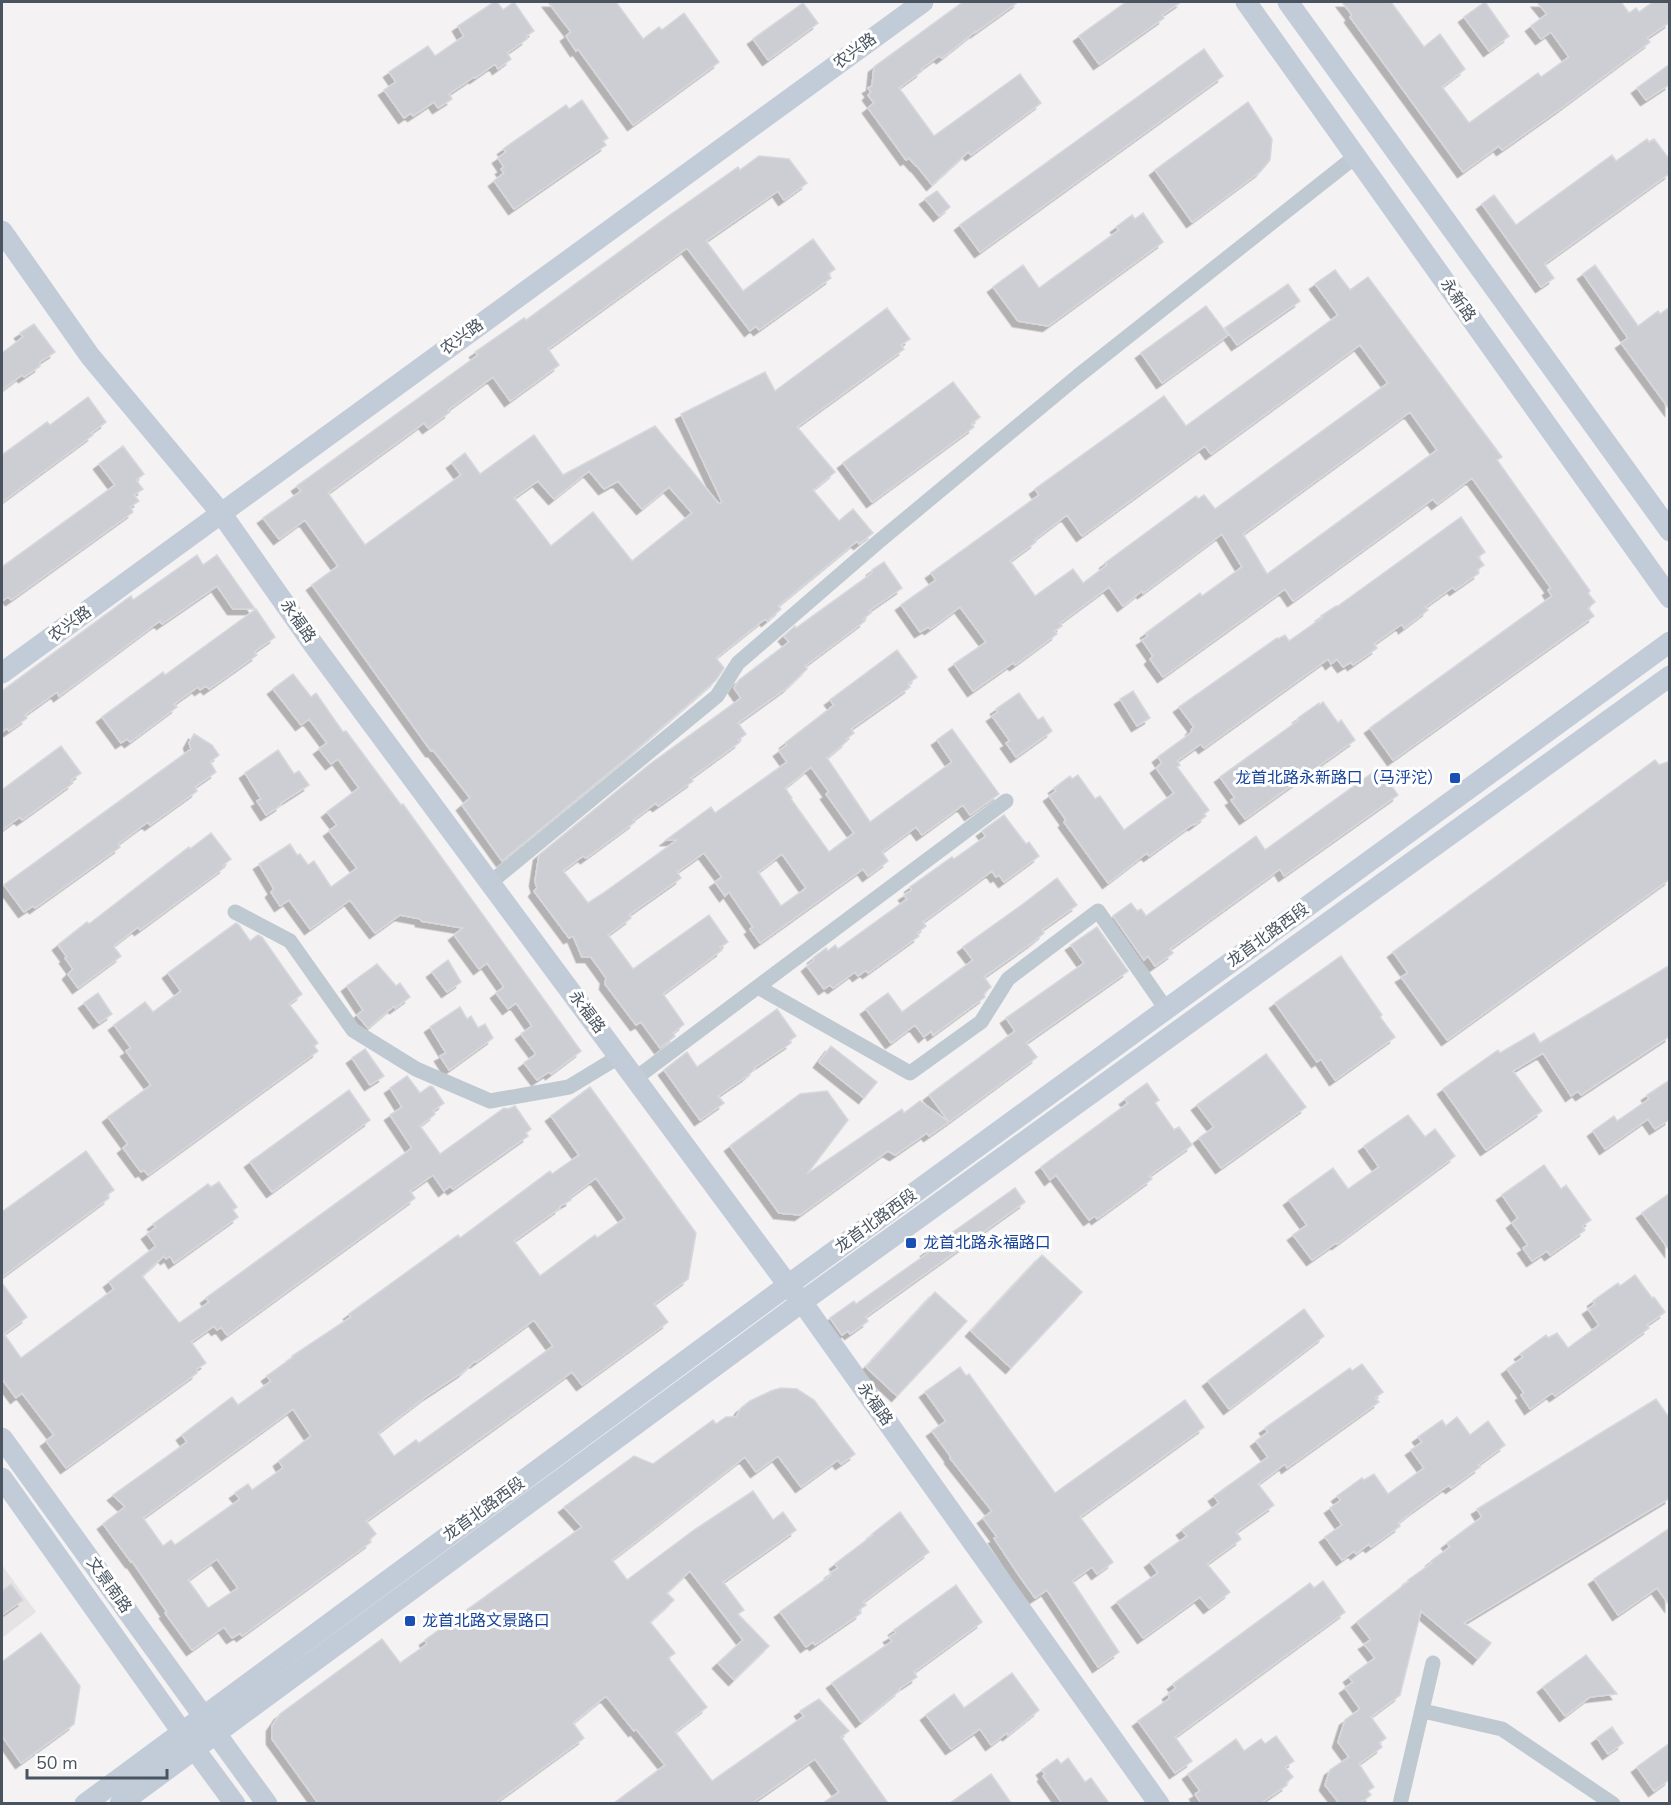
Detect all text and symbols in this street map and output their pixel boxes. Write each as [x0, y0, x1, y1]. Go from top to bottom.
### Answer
street label: 农兴路 [829, 28, 881, 74]
street label: 永新路 [1435, 274, 1481, 326]
street label: 农兴路 [436, 314, 488, 360]
street label: 永福路 [275, 595, 321, 647]
street label: 农兴路 [44, 601, 96, 647]
place label: 龙首北路永新路口（马泘沱） [1235, 767, 1443, 789]
marker: 龙首北路永新路口（马泘沱） [1448, 771, 1462, 785]
street label: 龙首北路西段 [1223, 898, 1313, 972]
street label: 永福路 [564, 986, 610, 1038]
street label: 龙首北路西段 [831, 1184, 921, 1258]
place label: 龙首北路永福路口 [923, 1232, 1051, 1254]
marker: 龙首北路永福路口 [904, 1236, 918, 1250]
street label: 永福路 [852, 1378, 898, 1430]
street label: 龙首北路西段 [439, 1472, 529, 1546]
street label: 文景南路 [81, 1553, 137, 1617]
place label: 龙首北路文景路口 [422, 1610, 550, 1632]
marker: 龙首北路文景路口 [403, 1614, 417, 1628]
scale bar [27, 1742, 166, 1780]
text: 50 m [36, 1751, 78, 1775]

